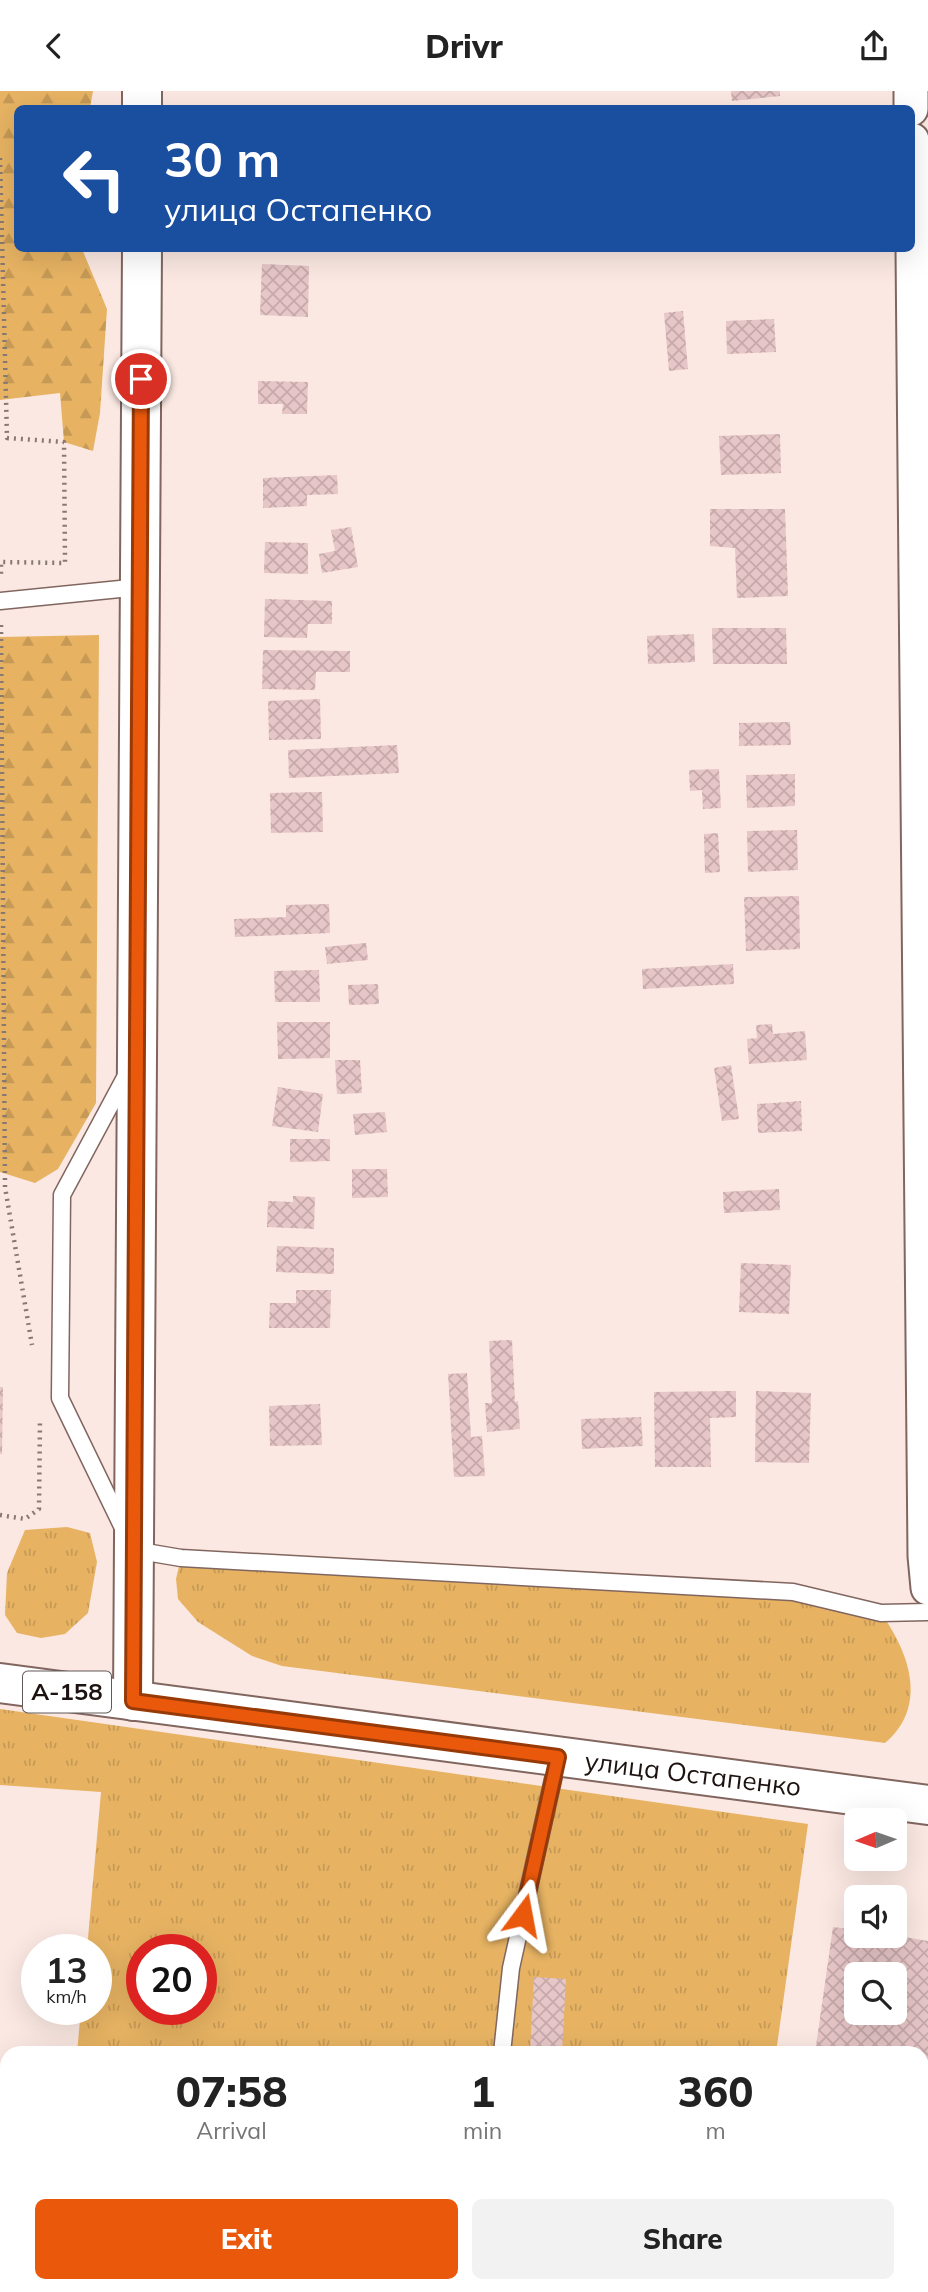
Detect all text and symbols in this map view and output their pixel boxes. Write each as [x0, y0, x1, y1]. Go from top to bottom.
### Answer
text: Drivr [425, 26, 503, 66]
icon: back [35, 27, 73, 65]
icon: share [855, 27, 893, 65]
text: 30 m [164, 128, 280, 189]
icon: left [49, 133, 140, 224]
text: улица Остапенко [164, 189, 432, 229]
pin [111, 349, 171, 409]
icon: arrive [122, 360, 160, 398]
road number: А-158 [23, 1672, 111, 1713]
street label: улица Остапенко [583, 1744, 803, 1803]
north arrow [844, 1808, 906, 1871]
map controls [844, 1808, 907, 2025]
position arrow [486, 1878, 560, 1952]
button: sound [844, 1885, 907, 1948]
speed limit sign: 20 [126, 1934, 217, 2025]
text: 13 [45, 1948, 88, 1992]
button: search [844, 1962, 907, 2025]
text: km/h [46, 1985, 87, 2008]
text: 07:58 [176, 2065, 287, 2118]
text: 1 [470, 2065, 495, 2118]
text: 360 [678, 2065, 753, 2118]
text: Arrival [196, 2116, 267, 2145]
text: min [463, 2116, 502, 2145]
text: m [705, 2116, 726, 2145]
button: Exit [35, 2199, 458, 2279]
button: Share [472, 2199, 894, 2279]

